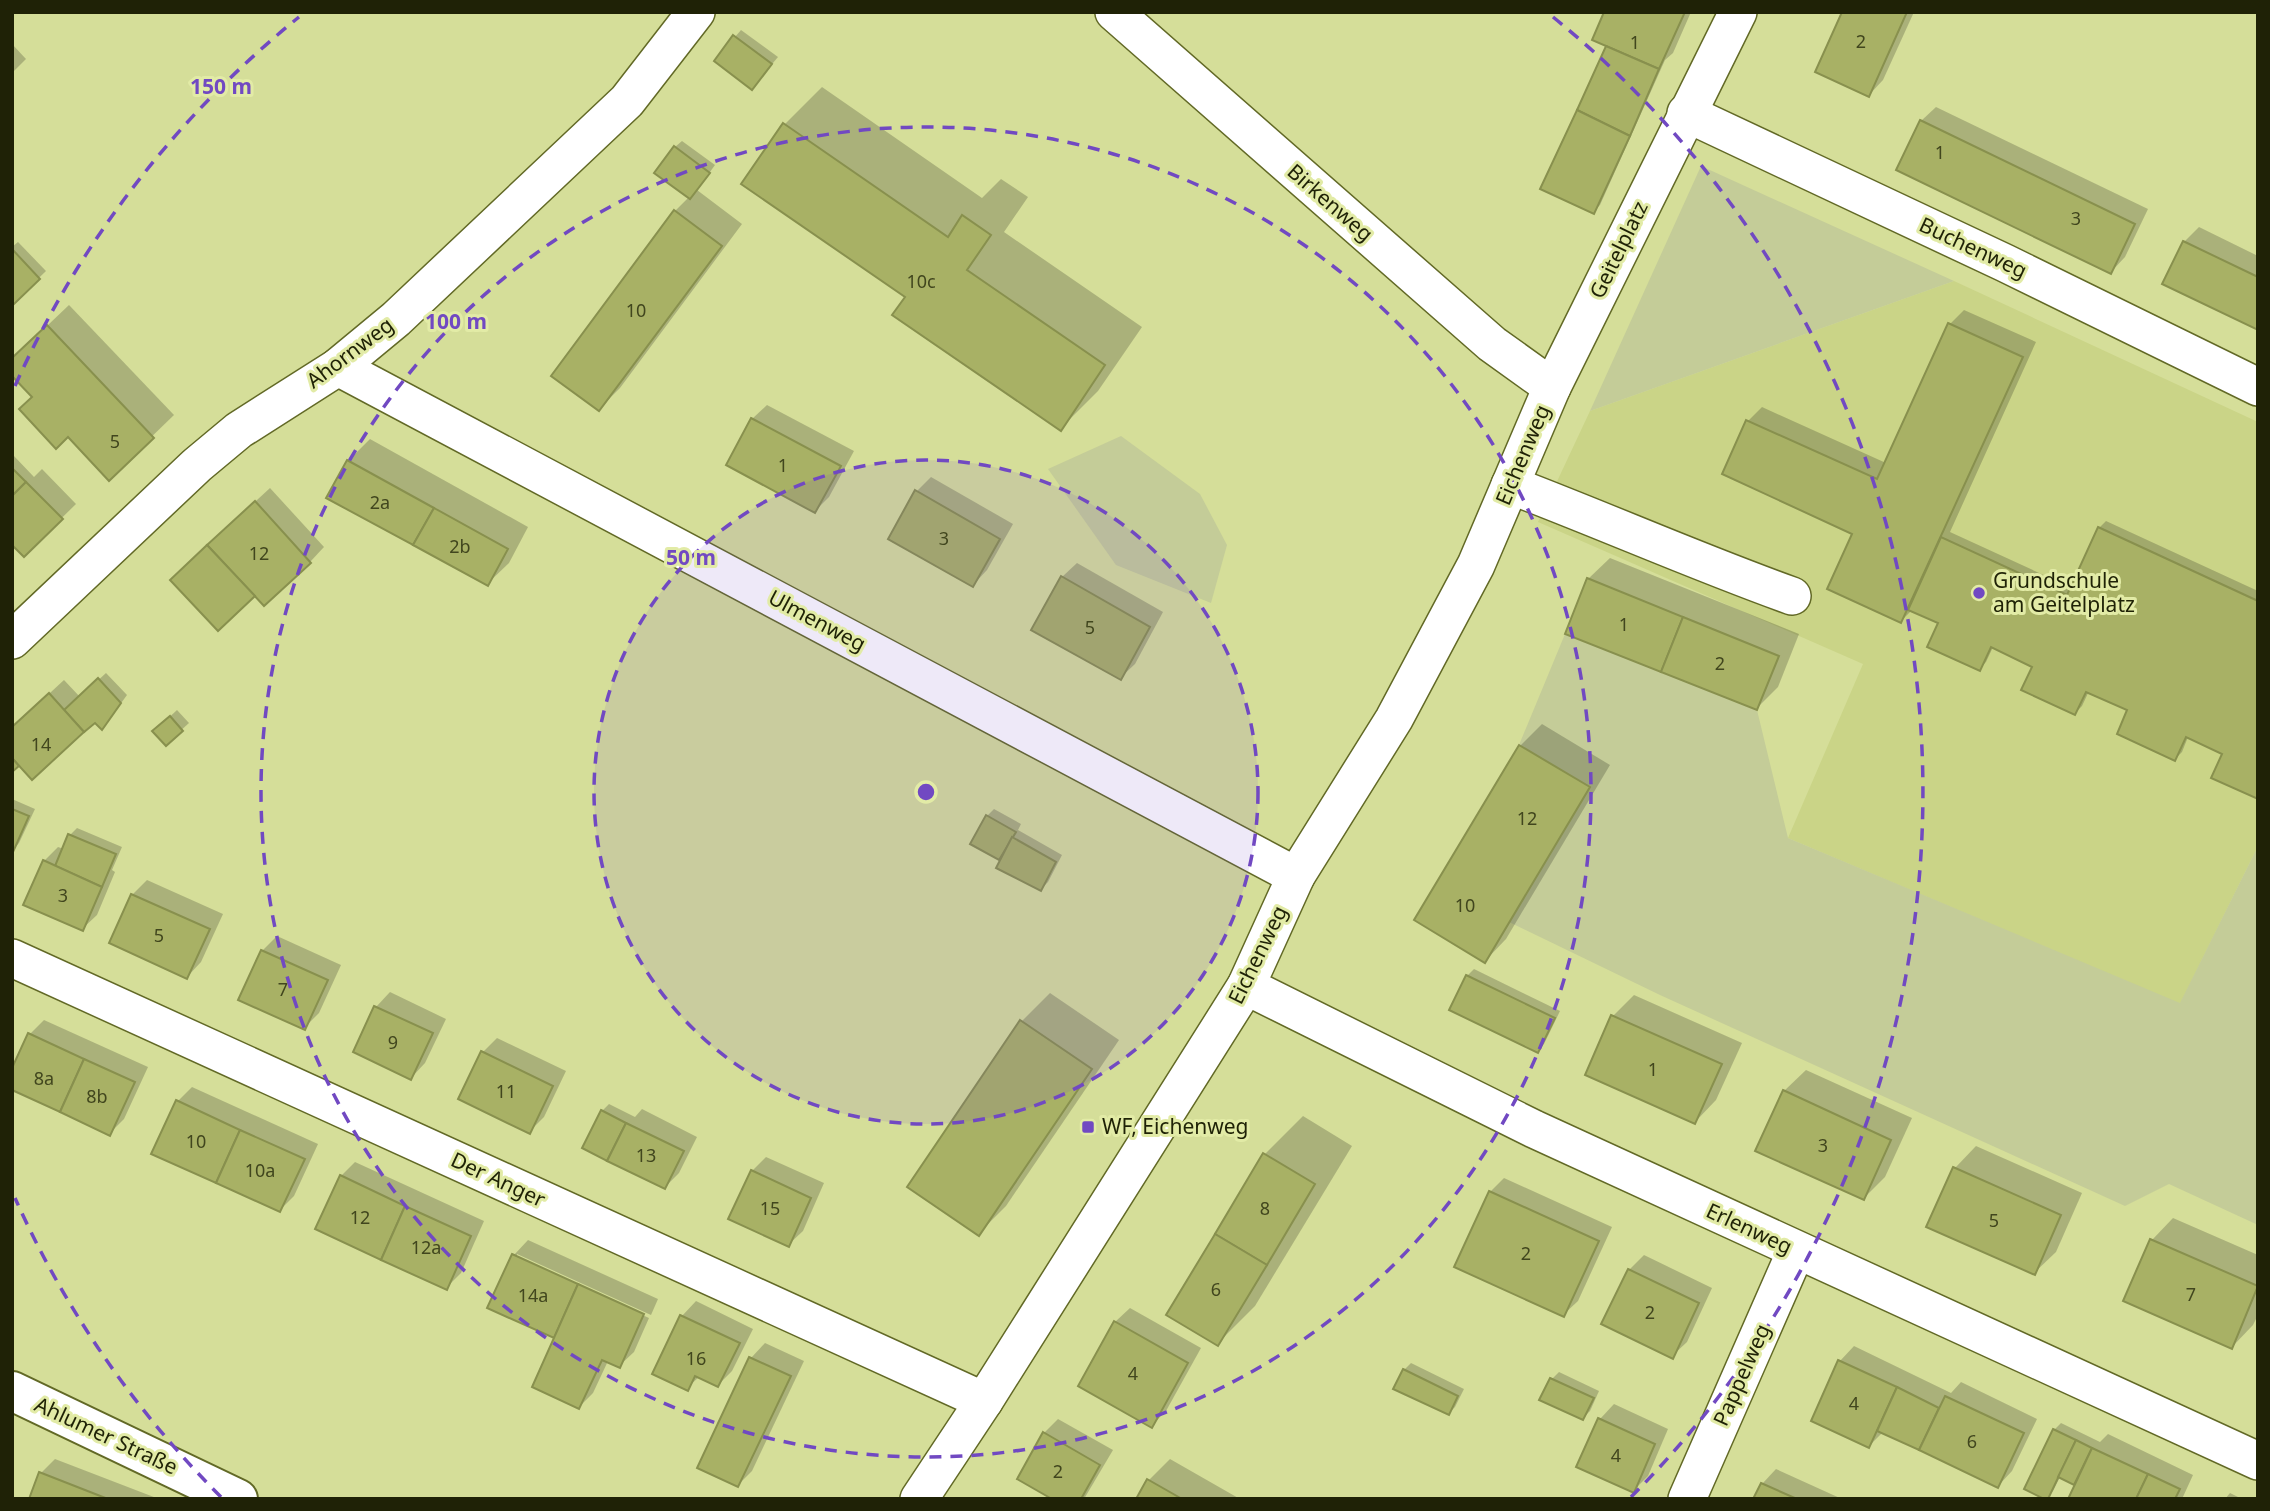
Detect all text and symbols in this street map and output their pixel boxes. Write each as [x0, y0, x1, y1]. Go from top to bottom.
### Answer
house number: 2 [1856, 29, 1866, 53]
house number: 1 [1630, 30, 1640, 54]
text: 150 m [190, 72, 252, 100]
house number: 1 [1935, 140, 1945, 164]
street label: Birkenweg [1282, 157, 1379, 247]
street label: Geitelplatz [1583, 196, 1654, 303]
house number: 3 [2071, 206, 2081, 230]
street label: Buchenweg [1915, 210, 2032, 284]
house number: 10c [906, 269, 936, 293]
house number: 10 [626, 298, 646, 322]
text: 100 m [425, 307, 487, 335]
street label: Ahornweg [300, 310, 399, 394]
street label: Eichenweg [1488, 400, 1556, 509]
house number: 5 [110, 429, 120, 453]
house number: 1 [778, 453, 788, 477]
house number: 2a [370, 490, 390, 514]
house number: 3 [939, 526, 949, 550]
house number: 2b [449, 534, 471, 558]
house number: 12 [249, 541, 269, 565]
text: 50 m [666, 543, 716, 571]
place label: Grundschule am Geitelplatz [1993, 566, 2135, 618]
street label: Ulmenweg [764, 583, 871, 657]
marker: Grundschule am Geitelplatz [1971, 585, 1987, 601]
house number: 1 [1619, 612, 1629, 636]
house number: 5 [1085, 615, 1095, 639]
house number: 2 [1715, 651, 1725, 675]
house number: 14 [31, 732, 51, 756]
centre of rings [914, 780, 938, 804]
house number: 12 [1517, 806, 1537, 830]
house number: 3 [58, 883, 68, 907]
house number: 10 [1455, 893, 1475, 917]
street label: Eichenweg [1221, 901, 1293, 1008]
house number: 5 [154, 923, 164, 947]
house number: 7 [278, 977, 288, 1001]
house number: 9 [388, 1030, 398, 1054]
house number: 1 [1648, 1057, 1658, 1081]
house number: 8a [34, 1066, 54, 1090]
house number: 11 [496, 1079, 516, 1103]
house number: 8b [86, 1084, 108, 1108]
place label: WF, Eichenweg [1102, 1112, 1249, 1140]
marker: WF, Eichenweg [1080, 1119, 1096, 1135]
house number: 10 [186, 1129, 206, 1153]
house number: 3 [1818, 1133, 1828, 1157]
house number: 13 [636, 1143, 656, 1167]
street label: Der Anger [447, 1145, 550, 1213]
house number: 10a [245, 1158, 275, 1182]
house number: 15 [760, 1196, 780, 1220]
house number: 8 [1260, 1196, 1270, 1220]
street label: Erlenweg [1702, 1196, 1797, 1260]
house number: 12 [350, 1205, 370, 1229]
house number: 5 [1989, 1208, 1999, 1232]
house number: 12a [411, 1235, 441, 1259]
house number: 2 [1521, 1241, 1531, 1265]
house number: 6 [1211, 1277, 1221, 1301]
house number: 7 [2186, 1282, 2196, 1306]
house number: 14a [518, 1283, 548, 1307]
house number: 2 [1645, 1300, 1655, 1324]
street label: Pappelweg [1706, 1319, 1776, 1430]
house number: 16 [686, 1346, 706, 1370]
house number: 4 [1128, 1361, 1138, 1385]
street label: Ahlumer Straße [30, 1390, 182, 1480]
house number: 4 [1849, 1391, 1859, 1415]
house number: 6 [1967, 1429, 1977, 1453]
house number: 4 [1611, 1443, 1621, 1467]
house number: 2 [1053, 1459, 1063, 1483]

